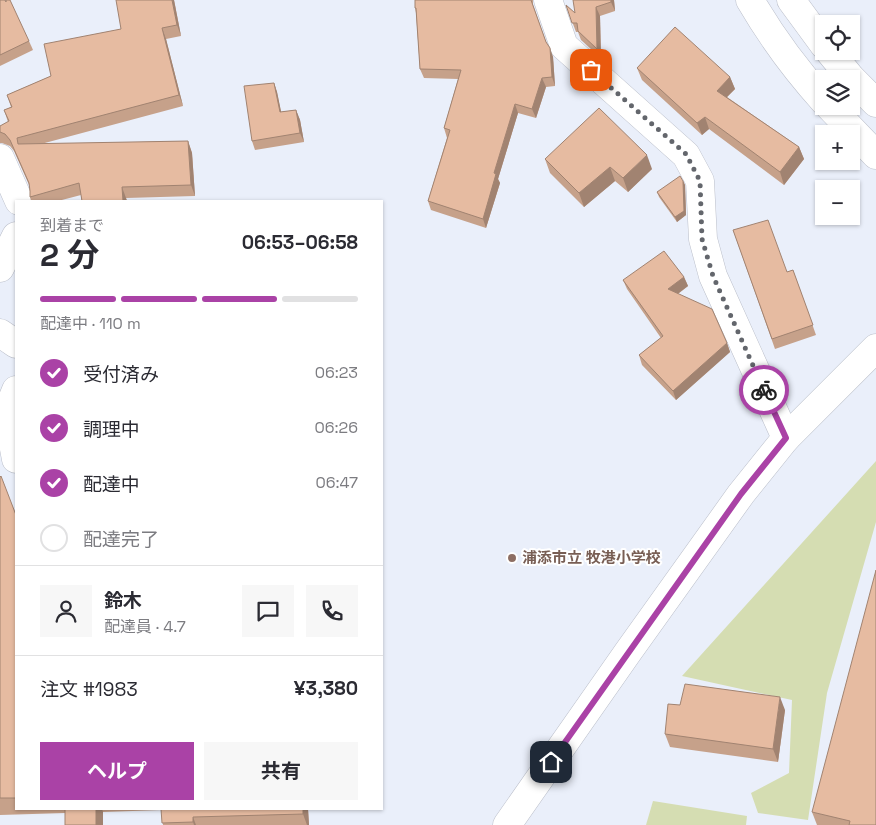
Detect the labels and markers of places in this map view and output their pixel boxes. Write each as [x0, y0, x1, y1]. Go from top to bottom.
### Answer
pin [570, 49, 612, 91]
place label: 浦添市立 牧港小学校 [522, 548, 661, 567]
marker: 浦添市立 牧港小学校 [506, 552, 518, 564]
pin [530, 741, 572, 783]

